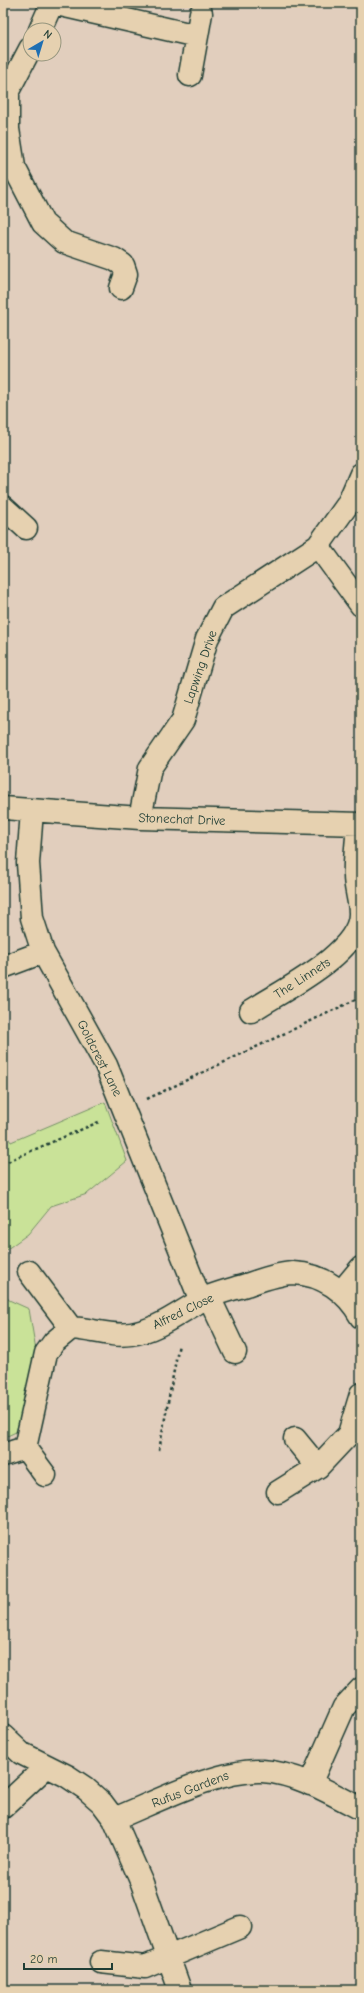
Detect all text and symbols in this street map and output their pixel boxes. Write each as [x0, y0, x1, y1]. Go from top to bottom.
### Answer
north arrow [22, 22, 62, 62]
text: N [41, 27, 55, 42]
street label: Lapwing Drive [180, 628, 220, 706]
street label: Stonechat Drive [138, 810, 226, 828]
street label: The Linnets [271, 954, 333, 1002]
street label: Goldcrest Lane [74, 1017, 126, 1099]
street label: Alfred Close [150, 1290, 216, 1332]
street label: Rufus Gardens [149, 1767, 231, 1811]
scale bar [24, 1945, 112, 1971]
text: 20 m [30, 1952, 58, 1966]

